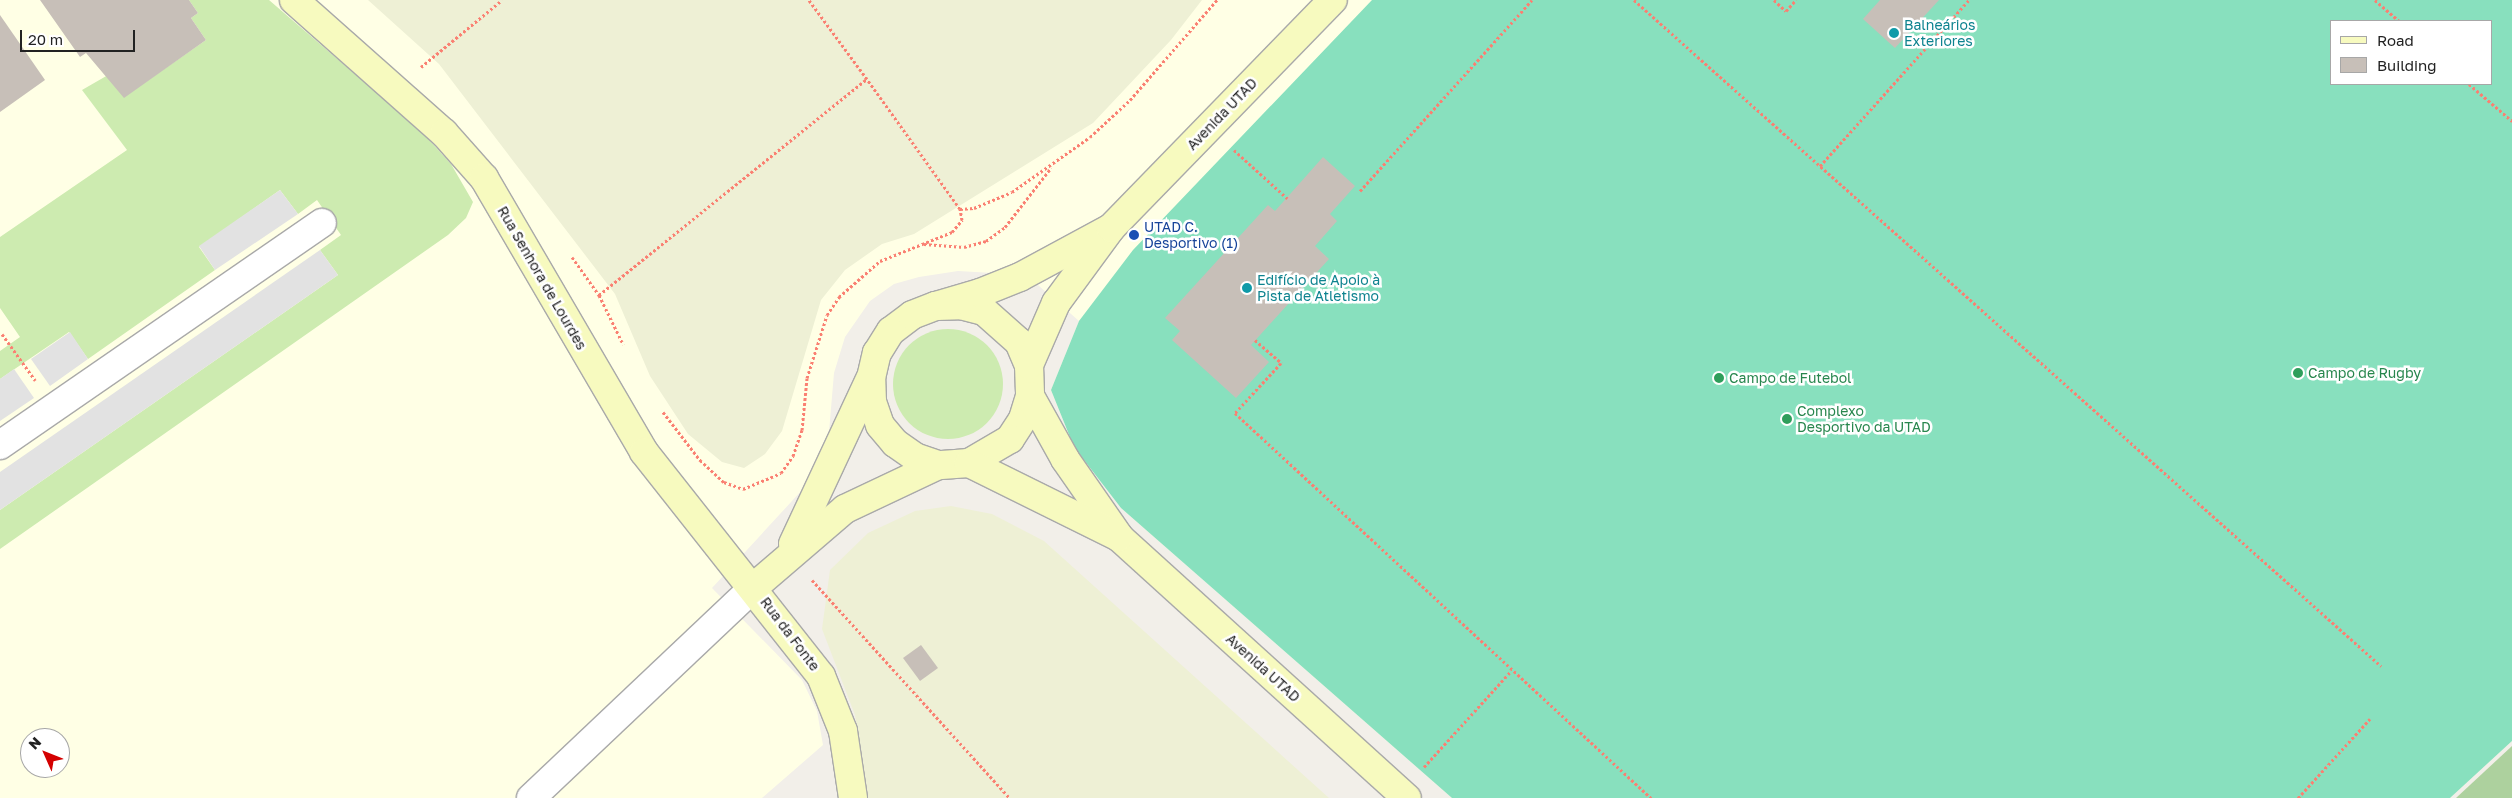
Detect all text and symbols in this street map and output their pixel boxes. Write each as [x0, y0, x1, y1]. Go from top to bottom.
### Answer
place label: Balneários Exteriores [1904, 17, 1975, 49]
scale bar [22, 20, 138, 52]
legend [2330, 20, 2492, 85]
marker: Balneários Exteriores [1888, 27, 1900, 39]
text: 20 m [28, 30, 63, 48]
text: Road [2377, 31, 2414, 49]
text: Building [2377, 56, 2437, 74]
street label: Avenida UTAD [1183, 75, 1261, 153]
street label: Rua Senhora de Lourdes [494, 203, 590, 353]
place label: UTAD C. Desportivo (1) [1144, 219, 1238, 252]
marker: UTAD C. Desportivo (1) [1128, 229, 1140, 241]
place label: Edifício de Apoio à Pista de Atletismo [1257, 272, 1380, 304]
marker: Edifício de Apoio à Pista de Atletismo [1241, 282, 1253, 294]
place label: Campo de Rugby [2308, 365, 2421, 381]
marker: Campo de Rugby [2292, 367, 2304, 379]
place label: Campo de Futebol [1729, 370, 1852, 386]
marker: Campo de Futebol [1713, 372, 1725, 384]
place label: Complexo Desportivo da UTAD [1797, 403, 1931, 436]
marker: Complexo Desportivo da UTAD [1781, 413, 1793, 425]
street label: Rua da Fonte [757, 594, 823, 674]
street label: Avenida UTAD [1223, 630, 1303, 706]
north arrow [20, 728, 70, 778]
text: N [25, 733, 44, 753]

